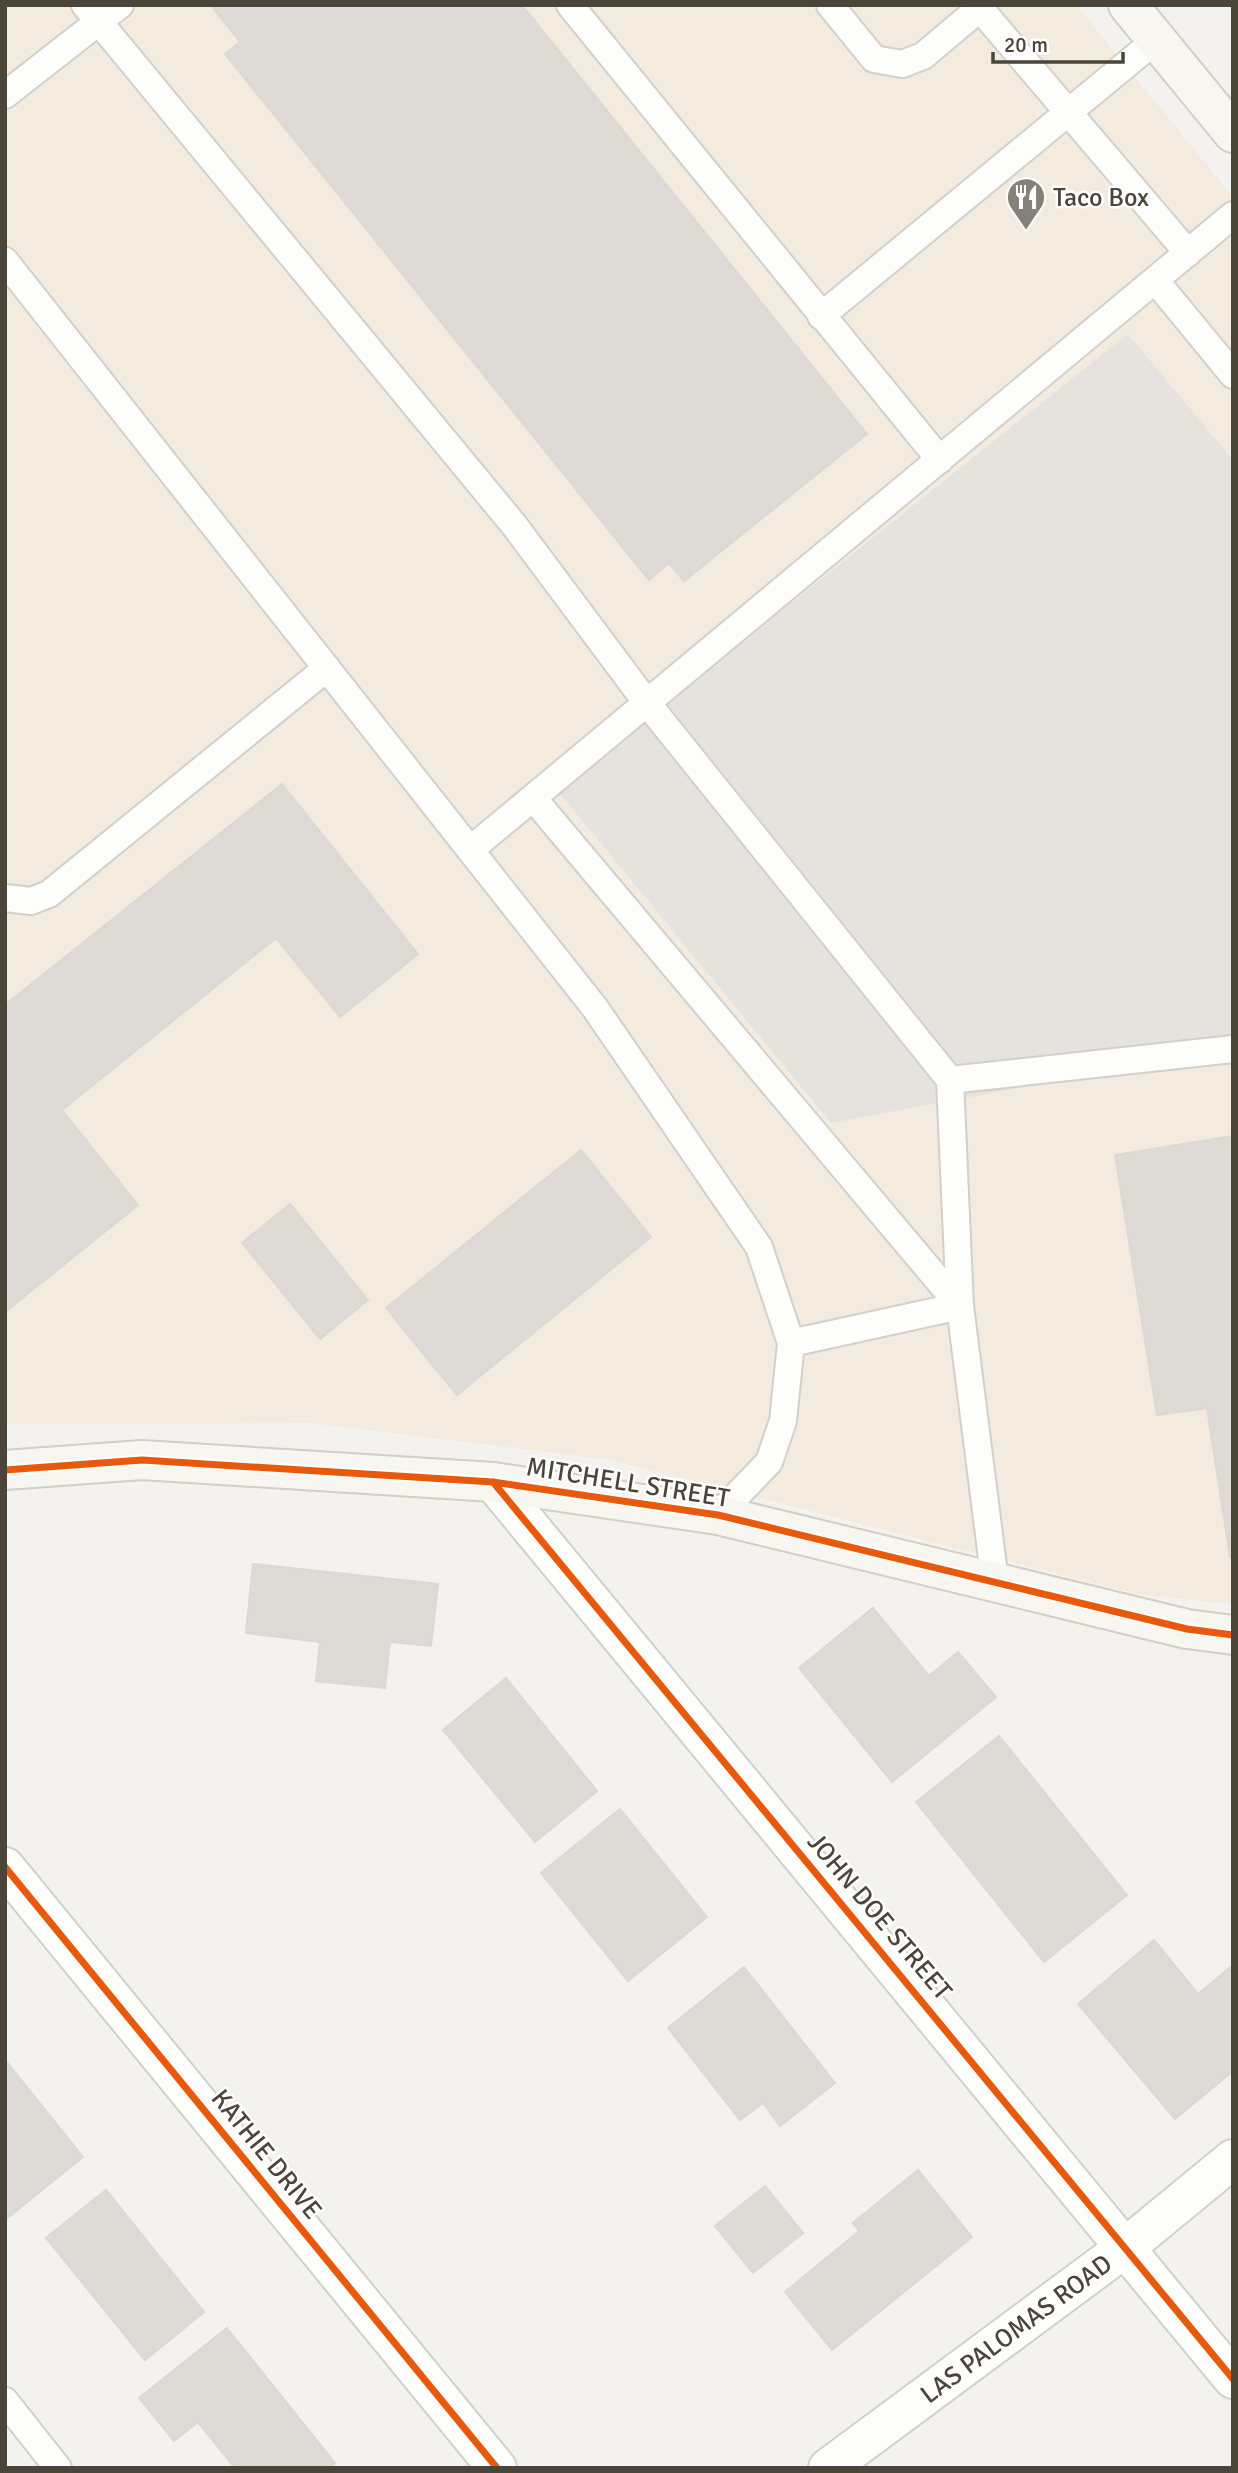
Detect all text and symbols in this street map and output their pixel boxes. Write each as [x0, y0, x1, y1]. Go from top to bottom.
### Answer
scale bar [993, 21, 1122, 65]
text: 20 m [1004, 32, 1048, 58]
restaurant icon: Taco Box [1005, 176, 1047, 231]
place label: Taco Box [1053, 182, 1149, 214]
street label: MITCHELL STREET [524, 1451, 732, 1515]
street label: JOHN DOE STREET [800, 1827, 959, 2007]
street label: KATHIE DRIVE [204, 2083, 328, 2226]
street label: LAS PALOMAS ROAD [915, 2248, 1119, 2411]

